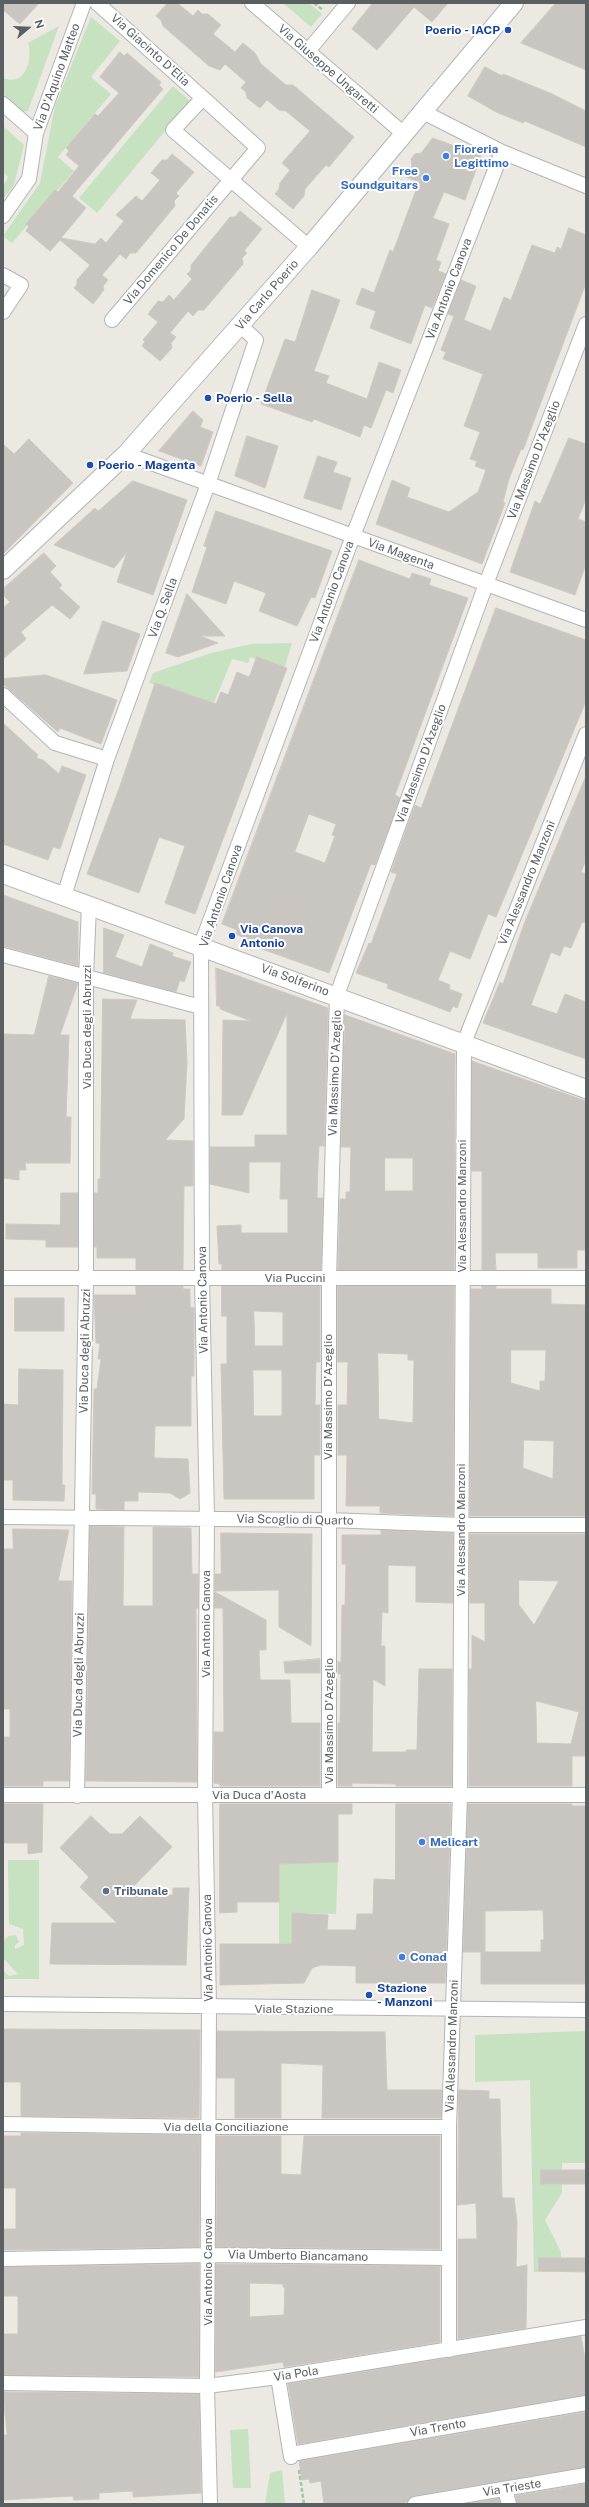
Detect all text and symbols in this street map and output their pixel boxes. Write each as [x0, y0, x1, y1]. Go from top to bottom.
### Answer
north arrow [8, 8, 48, 48]
street label: Via Giacinto D'Elia [108, 11, 192, 89]
text: N [32, 18, 46, 30]
street label: Via D'Aquino Matteo [31, 21, 83, 133]
street label: Via Giuseppe Ungaretti [275, 21, 381, 117]
place label: Poerio - IACP [425, 23, 500, 37]
marker: Poerio - IACP [503, 25, 513, 35]
place label: Fioreria Legittimo [454, 142, 509, 170]
marker: Fioreria Legittimo [441, 151, 451, 161]
place label: Free Soundguitars [341, 164, 418, 192]
marker: Free Soundguitars [421, 173, 431, 183]
street label: Via Domenico De Donatis [121, 192, 221, 308]
street label: Via Antonio Canova [423, 236, 475, 342]
street label: Via Carlo Poerio [232, 257, 302, 333]
place label: Poerio - Sella [216, 391, 292, 405]
marker: Poerio - Sella [203, 393, 213, 403]
street label: Via Massimo D'Azeglio [505, 399, 563, 521]
place label: Poerio - Magenta [98, 458, 195, 472]
marker: Poerio - Magenta [85, 460, 95, 470]
street label: Via Magenta [366, 535, 436, 573]
street label: Via Antonio Canova [307, 539, 357, 645]
street label: Via Q. Sella [145, 576, 181, 640]
street label: Via Massimo D'Azeglio [393, 702, 449, 826]
street label: Via Alessandro Manzoni [495, 819, 559, 947]
street label: Via Antonio Canova [197, 843, 245, 949]
place label: Via Canova Antonio [240, 922, 303, 950]
marker: Via Canova Antonio [227, 931, 237, 941]
street label: Via Solferino [259, 961, 331, 999]
street label: Via Duca degli Abruzzi [80, 965, 94, 1089]
street label: Via Massimo D'Azeglio [326, 1010, 344, 1136]
street label: Via Alessandro Manzoni [455, 1140, 469, 1272]
street label: Via Antonio Canova [195, 1246, 211, 1354]
street label: Via Puccini [264, 1271, 326, 1285]
street label: Via Duca degli Abruzzi [77, 1289, 93, 1413]
street label: Via Massimo D'Azeglio [321, 1334, 335, 1460]
street label: Via Alessandro Manzoni [454, 1464, 468, 1596]
street label: Via Scoglio di Quarto [236, 1512, 354, 1528]
street label: Via Antonio Canova [199, 1570, 213, 1678]
street label: Via Duca degli Abruzzi [71, 1613, 87, 1737]
street label: Via Massimo D'Azeglio [322, 1658, 336, 1784]
street label: Via Duca d'Aosta [212, 1788, 306, 1802]
place label: Melicart [430, 1835, 478, 1849]
marker: Melicart [417, 1837, 427, 1847]
place label: Tribunale [114, 1884, 168, 1898]
marker: Tribunale [101, 1886, 111, 1896]
street label: Via Antonio Canova [200, 1894, 216, 2002]
place label: Conad [410, 1950, 447, 1964]
marker: Conad [397, 1952, 407, 1962]
street label: Via Alessandro Manzoni [442, 1979, 462, 2113]
place label: Stazione - Manzoni [377, 1981, 432, 2009]
marker: Stazione - Manzoni [364, 1990, 374, 2000]
street label: Viale Stazione [254, 2002, 334, 2016]
street label: Via della Conciliazione [164, 2120, 288, 2134]
street label: Via Antonio Canova [201, 2218, 215, 2326]
street label: Via Umberto Biancamano [228, 2248, 368, 2264]
street label: Via Pola [273, 2363, 319, 2385]
street label: Via Trento [409, 2416, 467, 2440]
street label: Via Trieste [482, 2476, 542, 2500]

